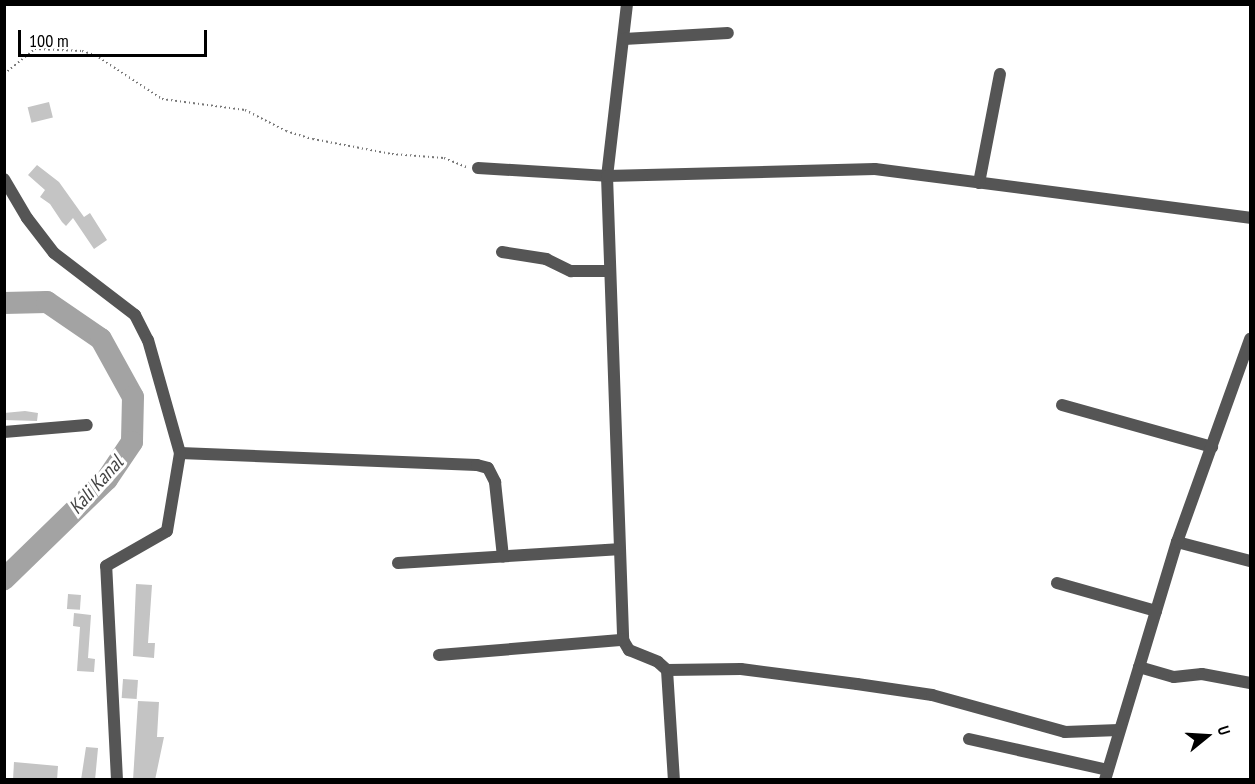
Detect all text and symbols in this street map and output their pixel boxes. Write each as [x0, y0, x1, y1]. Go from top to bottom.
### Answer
scale bar [21, 18, 210, 56]
text: 100 m [29, 29, 69, 52]
water label: Kali Kanal [64, 451, 128, 519]
north arrow [1177, 706, 1237, 766]
text: U [1213, 723, 1235, 737]

